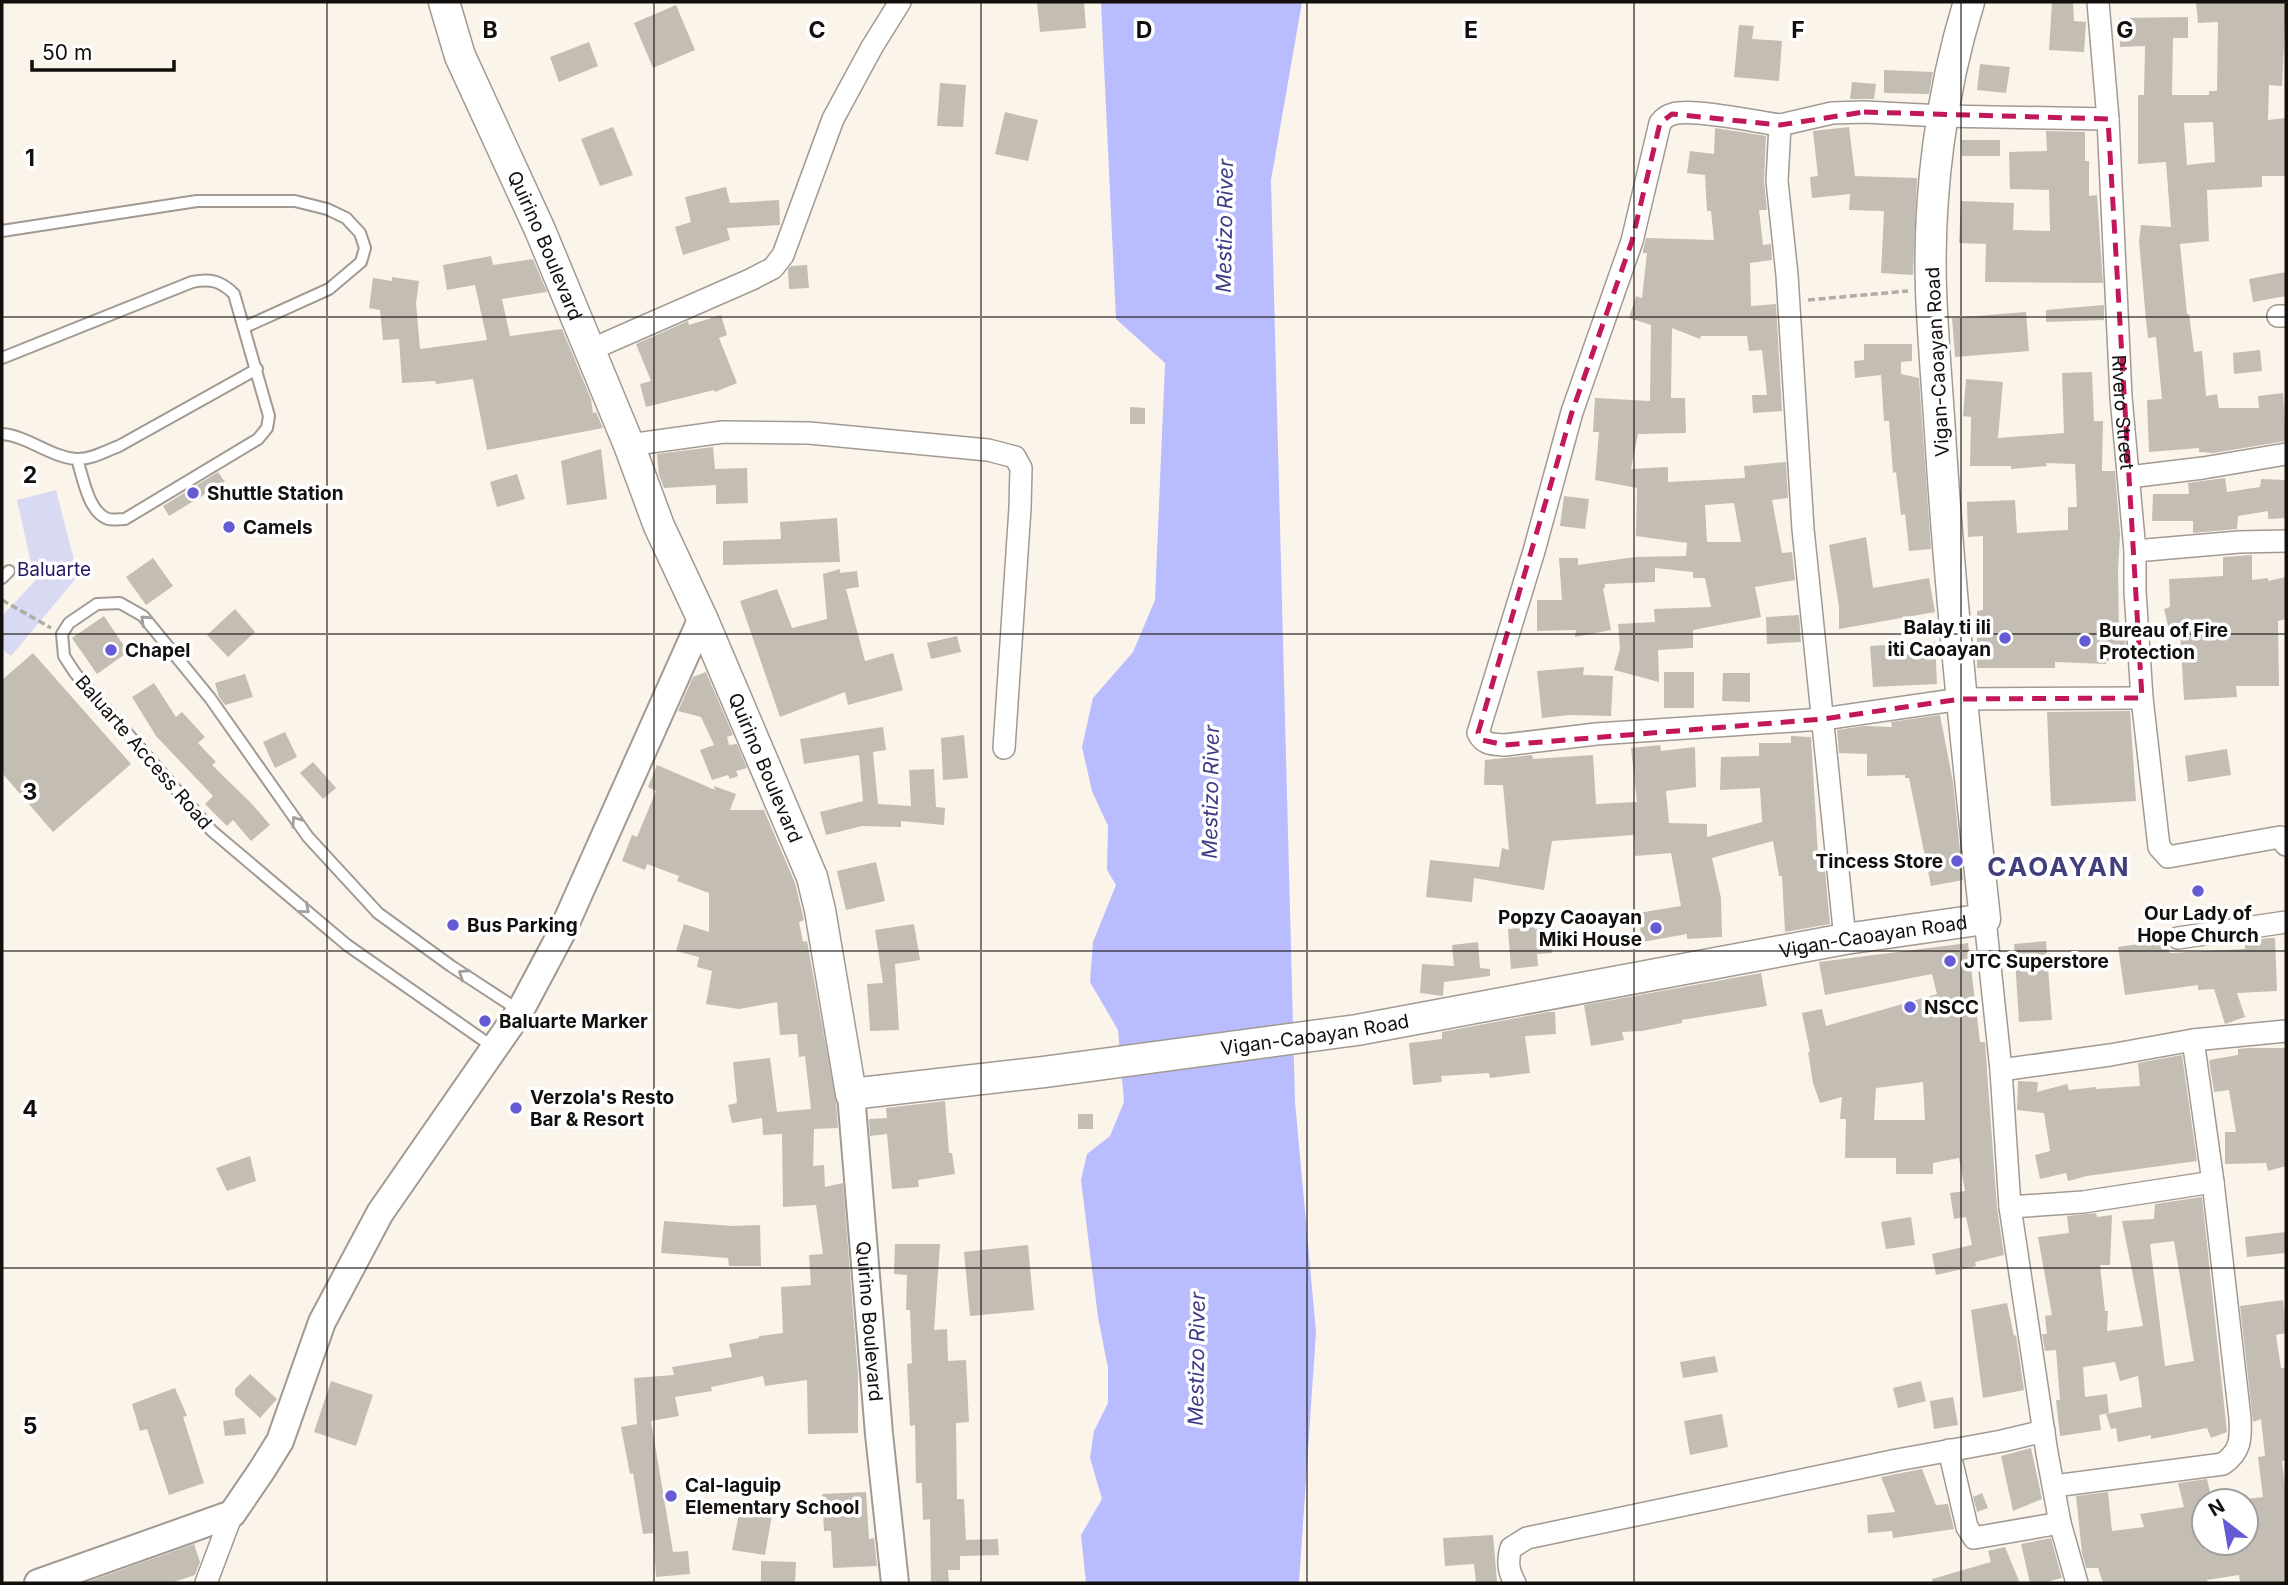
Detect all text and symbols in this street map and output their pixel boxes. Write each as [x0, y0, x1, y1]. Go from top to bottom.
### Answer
text: B [482, 16, 498, 44]
text: C [808, 16, 826, 44]
text: D [1136, 16, 1152, 44]
text: E [1464, 16, 1478, 44]
text: F [1791, 16, 1805, 44]
text: G [2116, 16, 2134, 44]
scale bar [32, 28, 173, 72]
text: 50 m [42, 40, 92, 65]
text: 1 [25, 144, 35, 172]
water label: Mestizo River [1211, 158, 1238, 293]
street label: Quirino Boulevard [502, 167, 587, 324]
street label: Vigan-Caoayan Road [1921, 266, 1954, 458]
street label: Rivero Street [2107, 354, 2139, 471]
text: 2 [23, 461, 37, 489]
place label: Shuttle Station [207, 482, 343, 505]
marker: Shuttle Station [185, 485, 201, 501]
place label: Camels [243, 516, 313, 539]
marker: Camels [221, 519, 237, 535]
park label: Baluarte [17, 558, 91, 581]
one-way arrow [140, 616, 153, 629]
place label: Balay ti ili iti Caoayan [1888, 616, 1991, 661]
place label: Bureau of Fire Protection [2099, 619, 2228, 664]
marker: Balay ti ili iti Caoayan [1997, 630, 2013, 646]
marker: Bureau of Fire Protection [2077, 633, 2093, 649]
place label: Chapel [125, 639, 190, 662]
marker: Chapel [103, 642, 119, 658]
street label: Baluarte Access Road [70, 671, 217, 834]
street label: Quirino Boulevard [723, 689, 807, 846]
water label: Mestizo River [1197, 724, 1224, 859]
text: 3 [23, 778, 37, 806]
one-way arrow [292, 816, 305, 829]
place label: Tincess Store [1816, 850, 1943, 873]
district label: CAOAYAN [1987, 851, 2131, 882]
marker: Tincess Store [1949, 853, 1965, 869]
marker: Our Lady of Hope Church [2190, 883, 2206, 899]
one-way arrow [296, 901, 309, 913]
place label: Our Lady of Hope Church [2137, 902, 2259, 947]
place label: Popzy Caoayan Miki House [1498, 906, 1642, 951]
street label: Vigan-Caoayan Road [1777, 911, 1969, 963]
place label: Bus Parking [467, 914, 578, 937]
marker: Bus Parking [445, 917, 461, 933]
marker: Popzy Caoayan Miki House [1648, 920, 1664, 936]
place label: JTC Superstore [1964, 950, 2109, 973]
marker: JTC Superstore [1942, 953, 1958, 969]
one-way arrow [457, 969, 470, 982]
place label: NSCC [1924, 996, 1979, 1019]
marker: NSCC [1902, 999, 1918, 1015]
place label: Baluarte Marker [499, 1010, 648, 1033]
street label: Vigan-Caoayan Road [1219, 1010, 1411, 1060]
marker: Baluarte Marker [477, 1013, 493, 1029]
place label: Verzola's Resto Bar & Resort [530, 1086, 674, 1131]
text: 4 [22, 1095, 38, 1123]
marker: Verzola's Resto Bar & Resort [508, 1100, 524, 1116]
street label: Quirino Boulevard [851, 1240, 887, 1402]
water label: Mestizo River [1183, 1291, 1210, 1426]
text: 5 [23, 1412, 37, 1440]
place label: Cal-laguip Elementary School [685, 1474, 859, 1519]
north arrow [2190, 1487, 2260, 1557]
marker: Cal-laguip Elementary School [663, 1488, 679, 1504]
text: N [2204, 1494, 2229, 1521]

